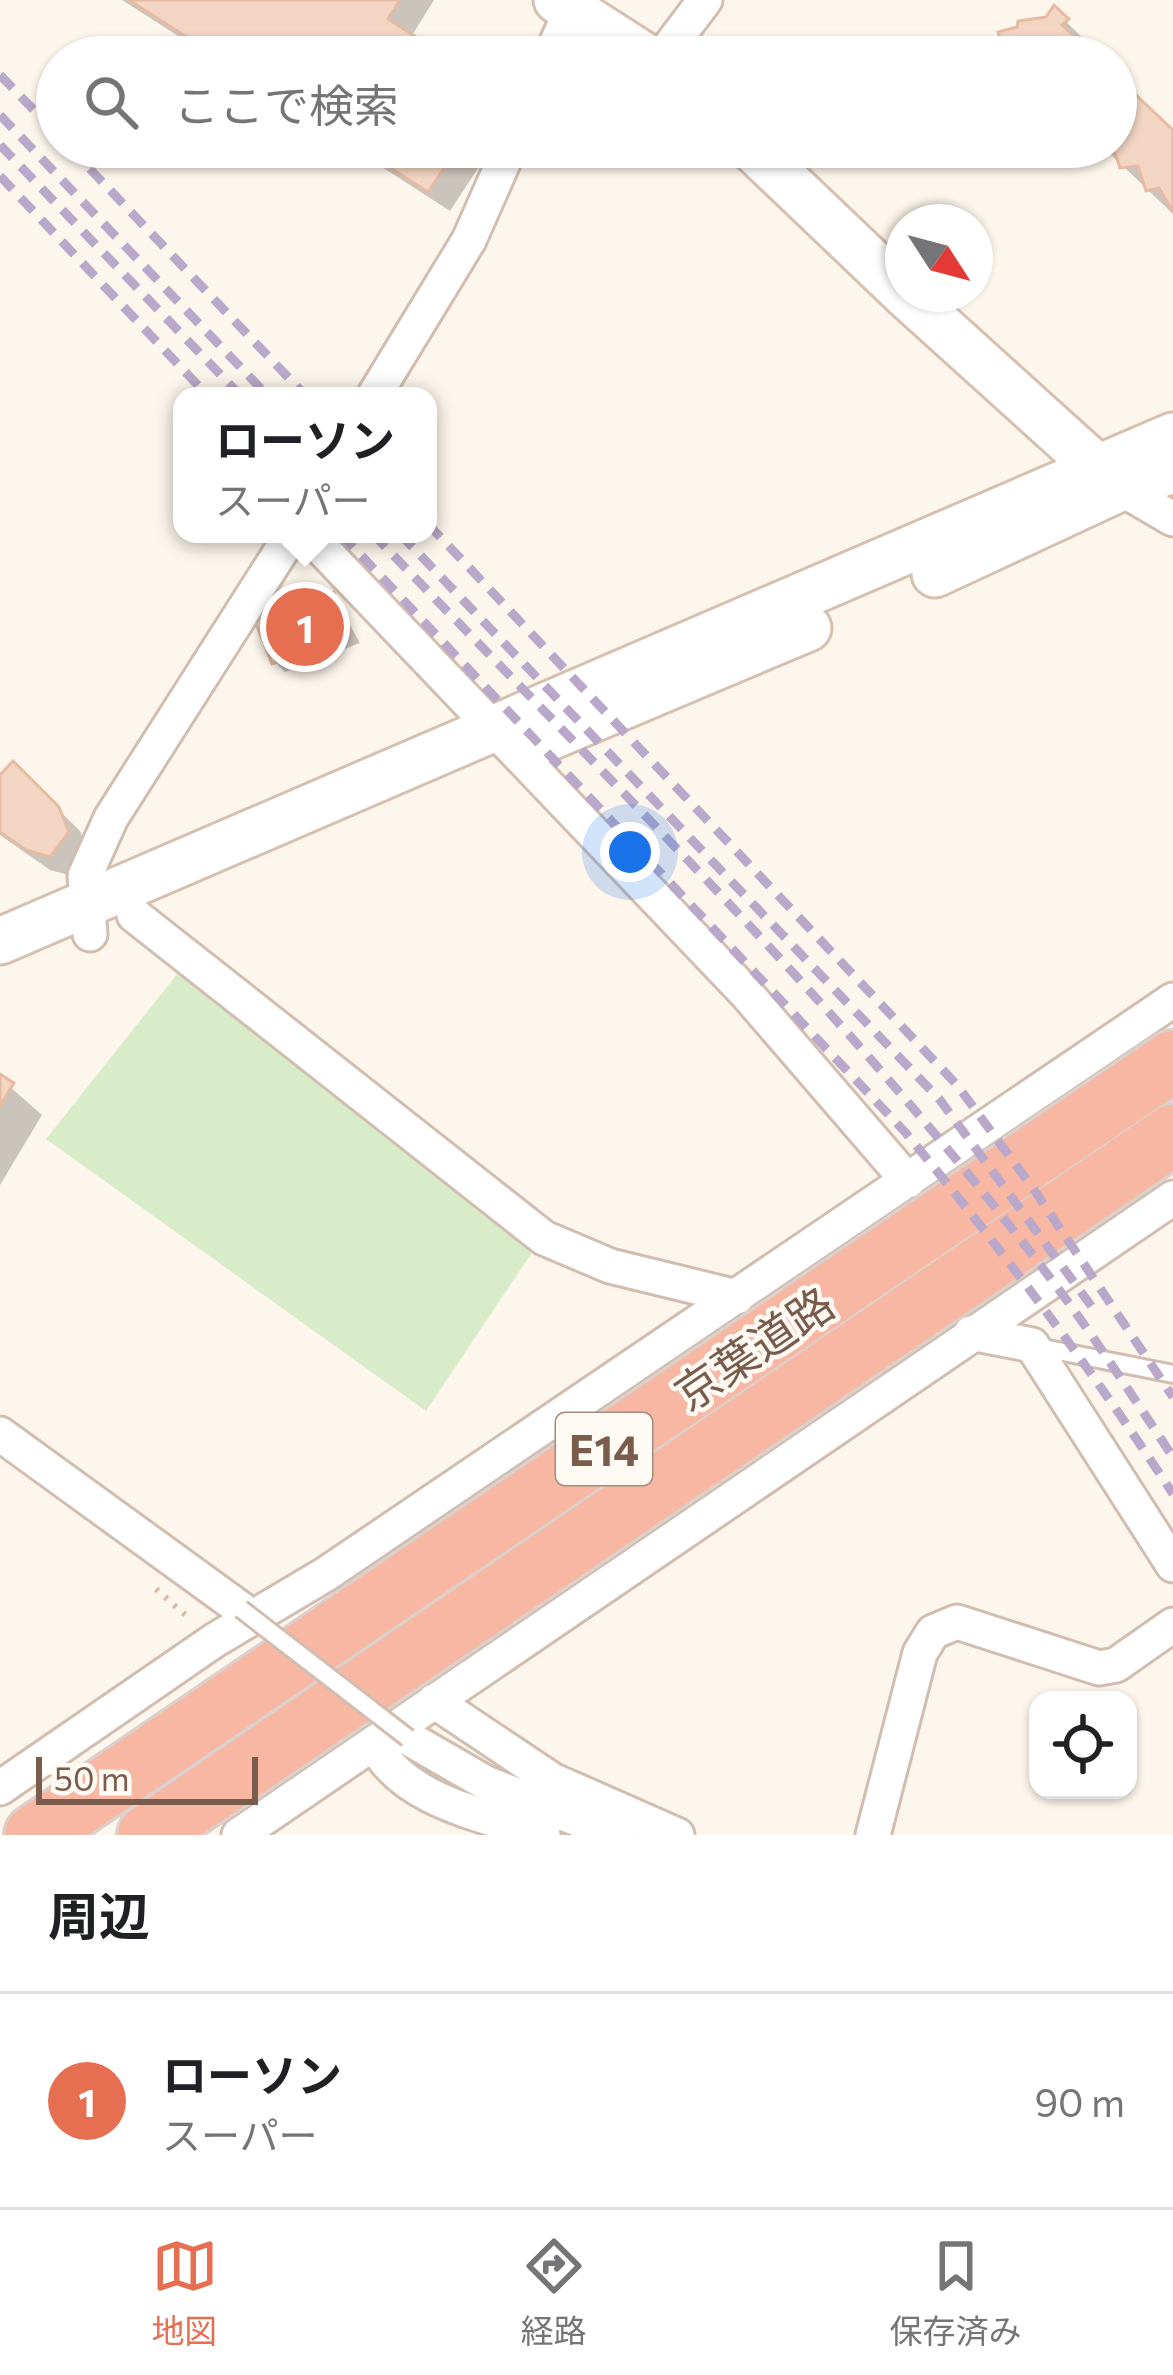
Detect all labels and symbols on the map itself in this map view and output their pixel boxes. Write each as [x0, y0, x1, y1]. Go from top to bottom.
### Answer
north arrow [885, 204, 993, 312]
pin: 1 [266, 582, 344, 672]
your location [600, 822, 660, 882]
street label: 京葉道路 [663, 1274, 843, 1420]
road number: E14 [556, 1413, 652, 1485]
scale bar [36, 1751, 258, 1804]

